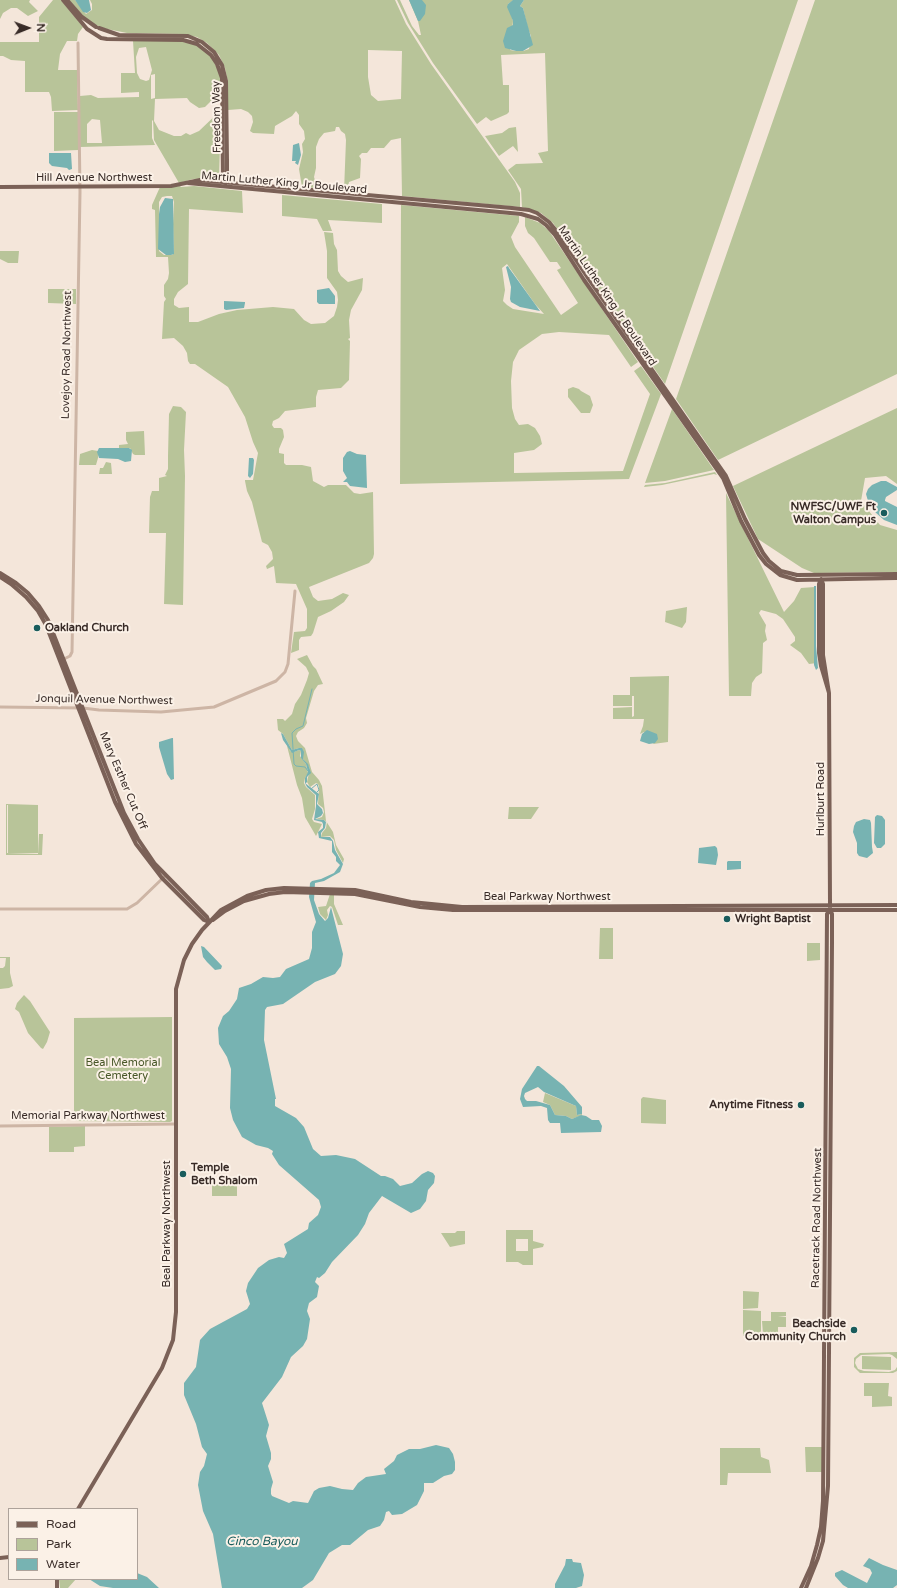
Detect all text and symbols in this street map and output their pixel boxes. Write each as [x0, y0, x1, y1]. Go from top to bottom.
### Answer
north arrow [8, 8, 48, 48]
text: N [34, 23, 47, 32]
street label: Freedom Way [210, 81, 224, 153]
street label: Martin Luther King Jr Boulevard [201, 169, 367, 197]
street label: Hill Avenue Northwest [36, 171, 152, 185]
street label: Martin Luther King Jr Boulevard [555, 223, 659, 369]
street label: Lovejoy Road Northwest [59, 291, 75, 419]
place label: NWFSC/UWF Ft Walton Campus [790, 500, 876, 526]
marker: NWFSC/UWF Ft Walton Campus [879, 508, 889, 518]
place label: Oakland Church [45, 621, 129, 635]
marker: Oakland Church [32, 623, 42, 633]
street label: Jonquil Avenue Northwest [35, 692, 173, 708]
street label: Mary Esther Cut Off [96, 730, 150, 832]
street label: Hurlburt Road [814, 762, 828, 836]
street label: Beal Parkway Northwest [483, 890, 611, 904]
place label: Wright Baptist [735, 912, 811, 926]
marker: Wright Baptist [722, 914, 732, 924]
park label: Beal Memorial Cemetery [86, 1056, 160, 1082]
place label: Anytime Fitness [709, 1098, 793, 1112]
marker: Anytime Fitness [796, 1100, 806, 1110]
street label: Memorial Parkway Northwest [11, 1109, 165, 1123]
street label: Racetrack Road Northwest [809, 1148, 825, 1288]
street label: Beal Parkway Northwest [160, 1160, 174, 1288]
place label: Temple Beth Shalom [191, 1161, 258, 1187]
marker: Temple Beth Shalom [178, 1169, 188, 1179]
place label: Beachside Community Church [745, 1317, 846, 1343]
marker: Beachside Community Church [849, 1325, 859, 1335]
legend [8, 1508, 138, 1580]
text: Road [46, 1517, 76, 1531]
water label: Cinco Bayou [226, 1535, 298, 1549]
text: Park [46, 1537, 72, 1551]
text: Water [46, 1557, 80, 1571]

